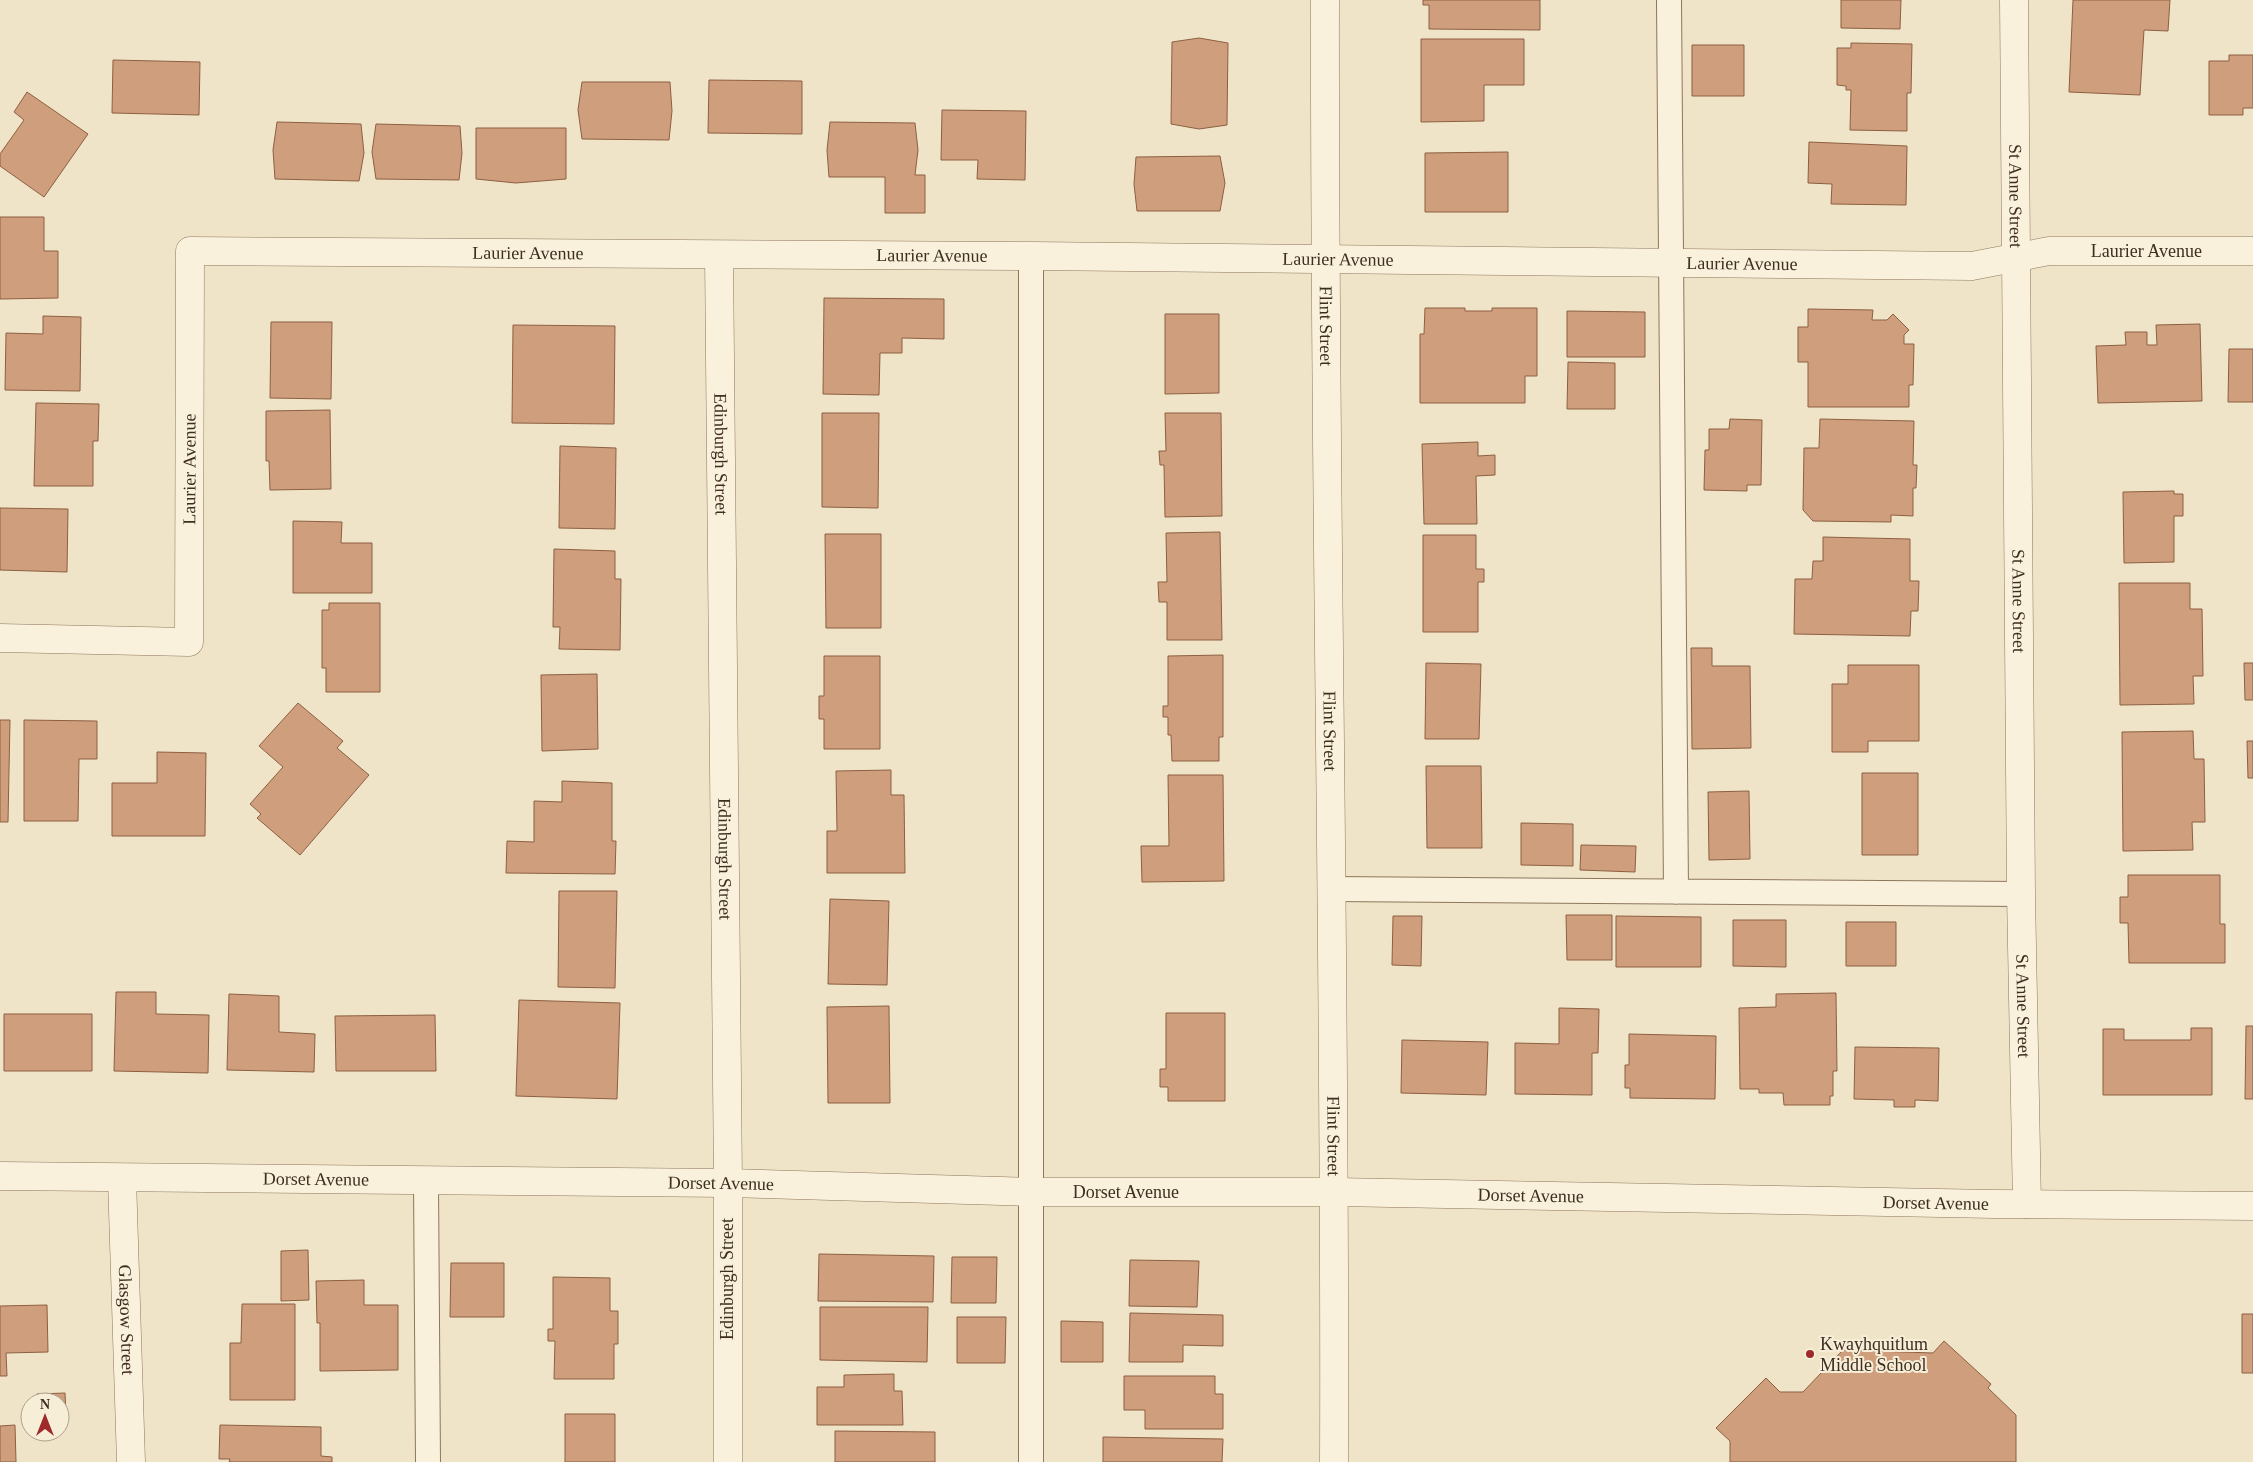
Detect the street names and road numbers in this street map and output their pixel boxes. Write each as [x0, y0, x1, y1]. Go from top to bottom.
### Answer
street label: St Anne Street [2005, 144, 2026, 248]
street label: Laurier Avenue [2091, 241, 2202, 261]
street label: Laurier Avenue [472, 243, 584, 263]
street label: Laurier Avenue [876, 245, 988, 266]
street label: Laurier Avenue [1282, 249, 1394, 270]
street label: Laurier Avenue [1686, 253, 1798, 274]
street label: Flint Street [1316, 286, 1336, 366]
street label: Edinburgh Street [710, 393, 732, 515]
street label: Laurier Avenue [179, 413, 200, 525]
street label: St Anne Street [2008, 549, 2029, 653]
street label: Flint Street [1319, 691, 1340, 771]
street label: Edinburgh Street [714, 798, 735, 920]
street label: St Anne Street [2012, 954, 2034, 1058]
street label: Flint Street [1323, 1096, 1344, 1176]
street label: Dorset Avenue [263, 1169, 369, 1190]
street label: Dorset Avenue [668, 1172, 774, 1194]
street label: Dorset Avenue [1073, 1182, 1179, 1202]
street label: Dorset Avenue [1478, 1185, 1584, 1207]
street label: Dorset Avenue [1882, 1192, 1989, 1214]
street label: Edinburgh Street [717, 1218, 737, 1340]
street label: Glasgow Street [115, 1264, 138, 1376]

